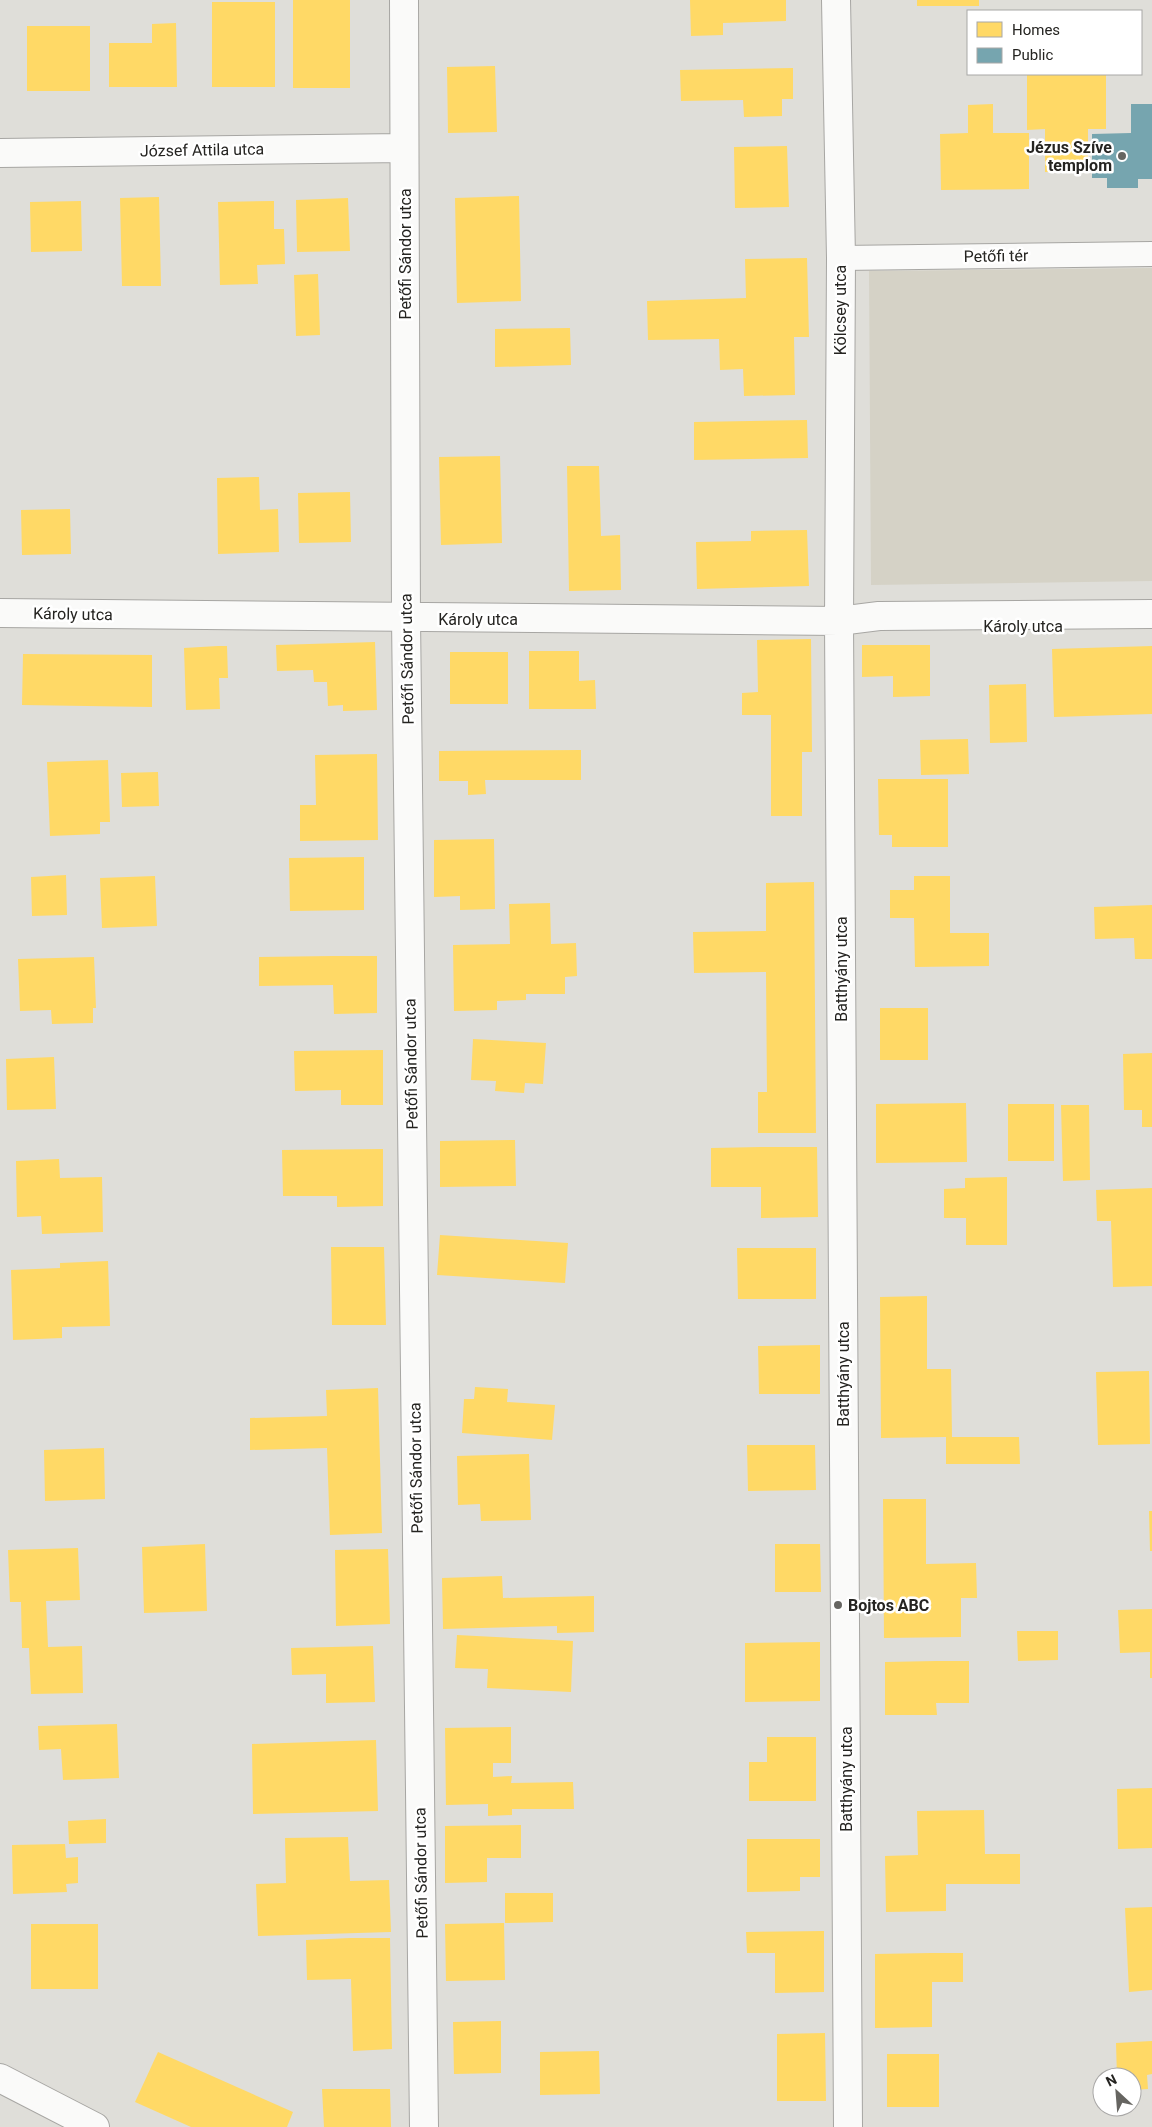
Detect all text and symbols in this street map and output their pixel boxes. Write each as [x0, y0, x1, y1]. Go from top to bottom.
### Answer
legend [967, 10, 1142, 75]
text: Homes [1012, 21, 1060, 39]
text: Public [1012, 46, 1053, 64]
place label: Jézus Szíve templom [1026, 138, 1112, 175]
street label: József Attila utca [140, 139, 264, 161]
marker: Jézus Szíve templom [1116, 150, 1128, 162]
street label: Petőfi Sándor utca [396, 188, 415, 320]
street label: Petőfi tér [964, 246, 1029, 266]
street label: Kölcsey utca [831, 265, 850, 355]
street label: Petőfi Sándor utca [396, 593, 418, 725]
street label: Károly utca [33, 604, 113, 624]
street label: Károly utca [438, 610, 518, 629]
street label: Károly utca [983, 617, 1063, 636]
street label: Batthyány utca [832, 916, 851, 1022]
street label: Petőfi Sándor utca [400, 998, 422, 1130]
street label: Batthyány utca [834, 1321, 853, 1427]
street label: Petőfi Sándor utca [405, 1402, 427, 1534]
place label: Bojtos ABC [848, 1596, 929, 1615]
marker: Bojtos ABC [832, 1599, 844, 1611]
street label: Batthyány utca [837, 1726, 856, 1832]
street label: Petőfi Sándor utca [410, 1807, 432, 1939]
north arrow [1092, 2067, 1142, 2117]
text: N [1103, 2071, 1119, 2090]

